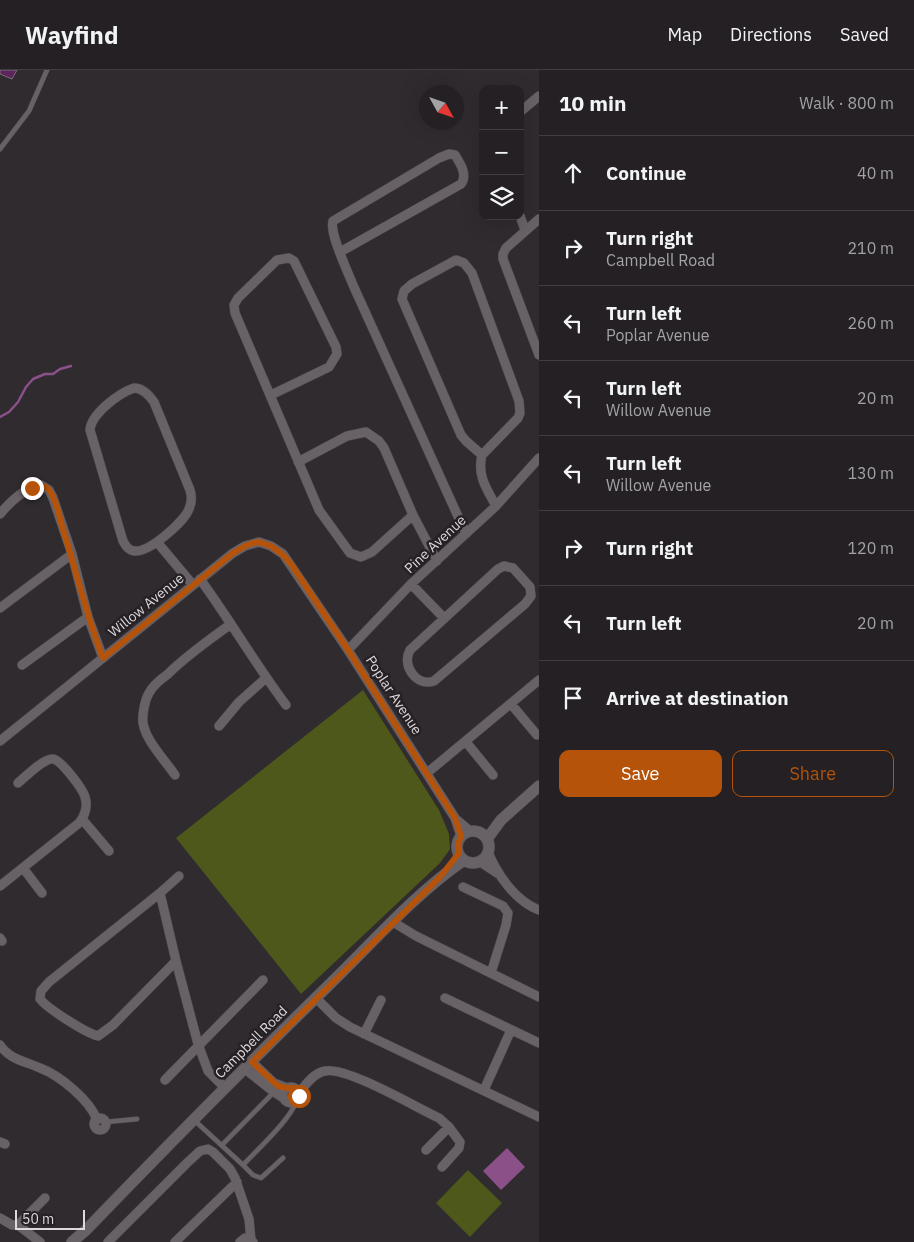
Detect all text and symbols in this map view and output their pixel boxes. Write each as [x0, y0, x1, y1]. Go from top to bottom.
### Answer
text: Wayfind [25, 19, 118, 51]
text: Map [667, 23, 702, 46]
text: Directions [730, 23, 812, 46]
text: Saved [840, 23, 889, 46]
north arrow [419, 85, 464, 130]
map controls [479, 85, 524, 220]
button: + [479, 85, 524, 130]
text: 10 min [559, 89, 626, 117]
text: Walk · 800 m [799, 93, 894, 113]
button: − [479, 130, 524, 175]
icon: ahead [559, 159, 587, 187]
text: Continue [606, 161, 686, 185]
text: 40 m [857, 163, 894, 183]
button: layers [479, 175, 524, 220]
text: Turn right [606, 226, 693, 250]
icon: right [559, 234, 587, 262]
text: 210 m [847, 238, 894, 258]
text: Campbell Road [606, 250, 715, 270]
text: Turn left [606, 301, 682, 325]
icon: left [559, 309, 587, 337]
text: 260 m [847, 313, 894, 333]
text: Poplar Avenue [606, 325, 710, 345]
text: Turn left [606, 376, 682, 400]
icon: left [559, 384, 587, 412]
text: 20 m [857, 388, 894, 408]
text: Willow Avenue [606, 400, 711, 420]
text: Turn left [606, 451, 682, 475]
icon: left [559, 459, 587, 487]
text: 130 m [847, 463, 894, 483]
text: Willow Avenue [606, 475, 711, 495]
route end [21, 477, 44, 500]
street label: Pine Avenue [400, 511, 470, 577]
icon: right [559, 534, 587, 562]
text: Turn right [606, 536, 693, 560]
text: 120 m [847, 538, 894, 558]
street label: Willow Avenue [105, 569, 188, 641]
icon: left [559, 609, 587, 637]
text: Turn left [606, 611, 682, 635]
text: 20 m [857, 613, 894, 633]
street label: Poplar Avenue [362, 652, 426, 738]
icon: arrive [559, 684, 587, 712]
text: Arrive at destination [606, 686, 789, 710]
button: Save [559, 750, 722, 797]
button: Share [732, 750, 894, 797]
street label: Campbell Road [211, 1002, 291, 1082]
route start [288, 1085, 311, 1108]
scale bar [15, 1207, 85, 1230]
text: 50 m [22, 1210, 54, 1228]

